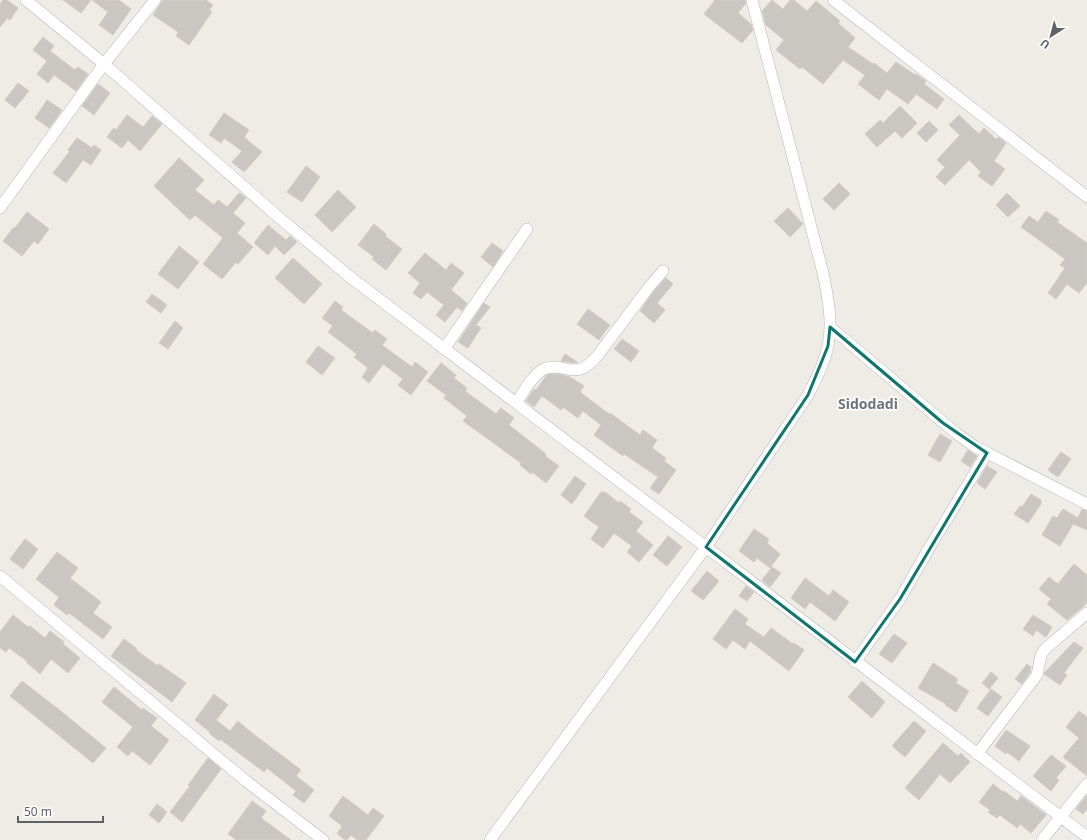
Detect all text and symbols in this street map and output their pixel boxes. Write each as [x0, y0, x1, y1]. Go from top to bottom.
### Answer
north arrow [1031, 16, 1071, 56]
text: U [1037, 36, 1053, 53]
district label: Sidodadi [838, 394, 898, 413]
scale bar [18, 798, 103, 824]
text: 50 m [24, 803, 52, 820]

